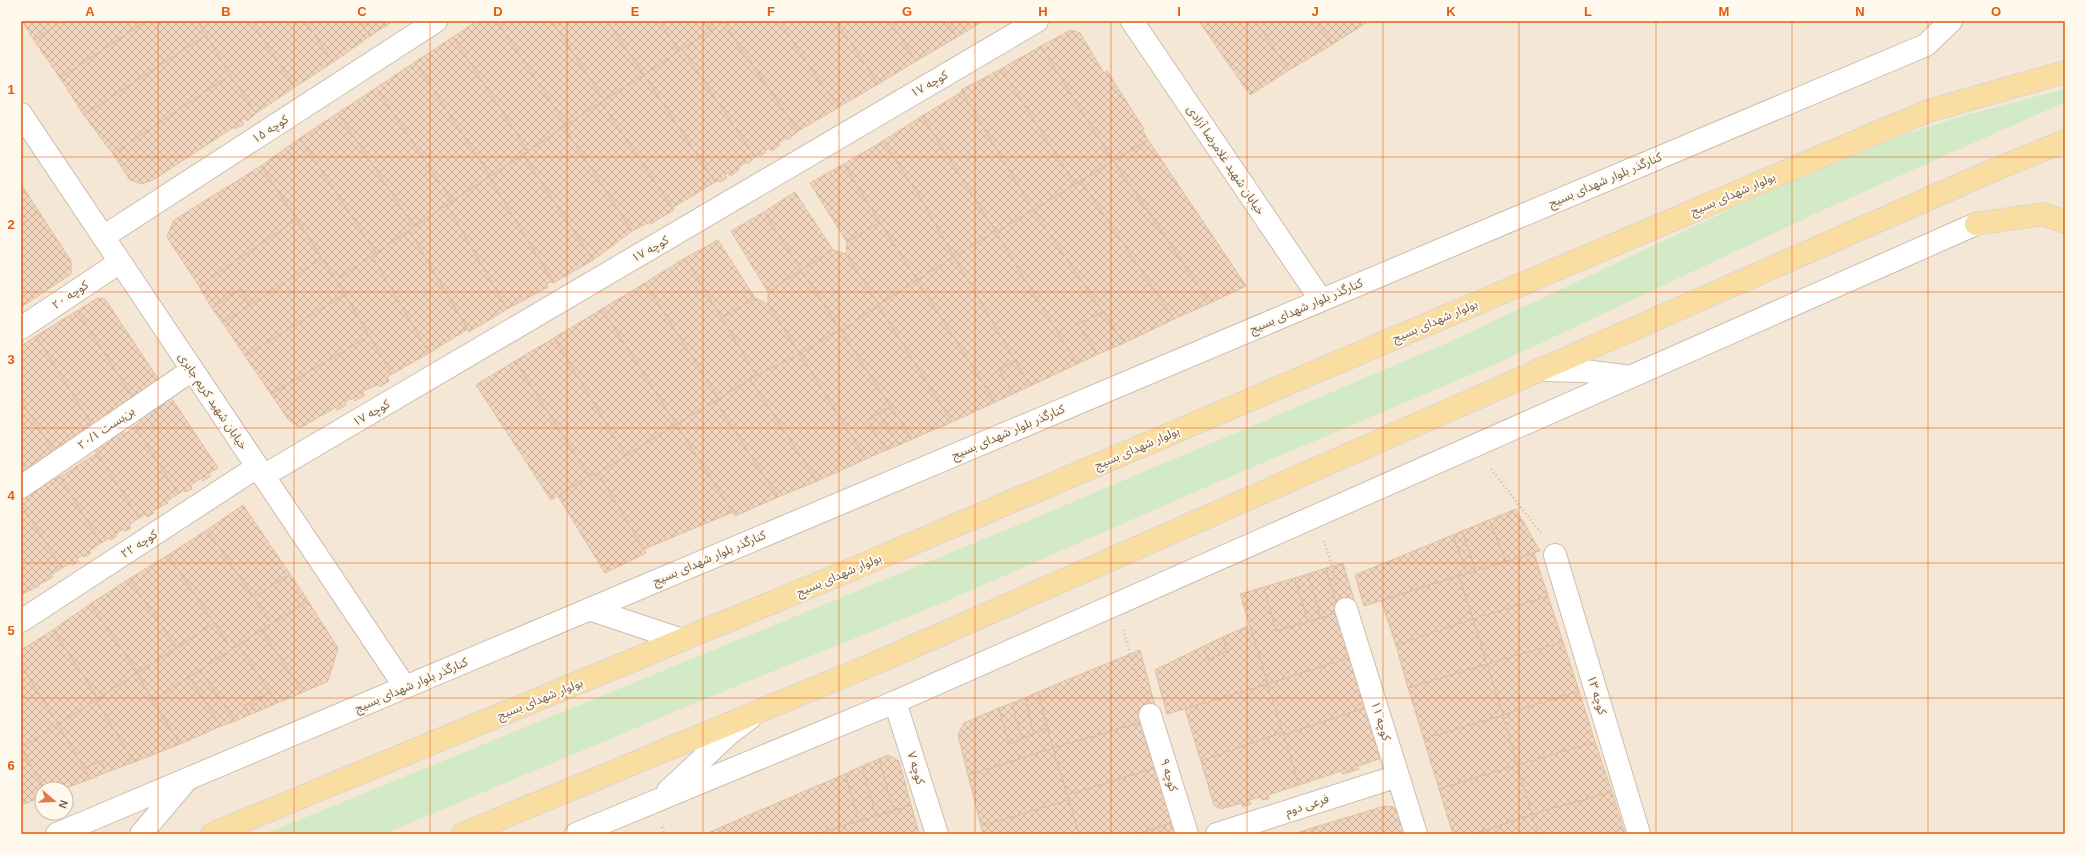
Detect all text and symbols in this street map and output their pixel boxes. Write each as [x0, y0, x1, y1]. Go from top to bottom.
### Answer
text: A [85, 4, 95, 19]
text: B [221, 4, 231, 19]
text: C [357, 4, 367, 19]
text: D [493, 4, 503, 19]
text: E [631, 4, 640, 19]
text: F [767, 4, 775, 19]
text: G [902, 4, 912, 19]
text: H [1038, 4, 1048, 19]
text: I [1177, 4, 1181, 19]
text: J [1311, 4, 1319, 19]
text: K [1446, 4, 1456, 19]
text: L [1584, 4, 1592, 19]
text: M [1719, 4, 1729, 19]
text: N [1855, 4, 1865, 19]
text: O [1991, 4, 2001, 19]
street label: کوچه ۱۷ [908, 67, 952, 101]
text: 1 [7, 82, 15, 97]
street label: خیابان شهید غلامرضا آزادی [1184, 103, 1268, 218]
street label: کوچه ۱۵ [249, 112, 292, 147]
street label: کنارگذر بلوار شهدای بسیج [1546, 149, 1665, 212]
street label: بولوار شهدای بسیج [1688, 170, 1778, 220]
text: 2 [7, 217, 15, 232]
street label: کوچه ۱۷ [629, 232, 673, 266]
street label: کنارگذر بلوار شهدای بسیج [1247, 275, 1366, 338]
street label: کوچه ۲۰ [49, 277, 92, 313]
street label: بولوار شهدای بسیج [1390, 297, 1480, 347]
street label: خیابان شهید کریم جابری [174, 350, 251, 453]
text: 3 [7, 352, 15, 367]
street label: کوچه ۱۷ [350, 396, 394, 430]
street label: کنارگذر بلوار شهدای بسیج [949, 401, 1068, 464]
street label: بن‌بست ۲۰/۱ [75, 404, 137, 452]
street label: بولوار شهدای بسیج [1092, 424, 1182, 474]
text: 4 [7, 488, 15, 503]
street label: کوچه ۲۲ [118, 527, 161, 562]
street label: کنارگذر بلوار شهدای بسیج [650, 527, 769, 590]
street label: بولوار شهدای بسیج [794, 551, 884, 601]
text: 5 [7, 623, 15, 638]
street label: کنارگذر بلوار شهدای بسیج [352, 654, 471, 717]
street label: کوچه ۱۳ [1583, 674, 1610, 718]
street label: بولوار شهدای بسیج [495, 675, 586, 724]
street label: کوچه ۱۱ [1367, 700, 1394, 744]
street label: کوچه ۷ [903, 750, 928, 787]
street label: کوچه ۹ [1156, 757, 1181, 794]
text: 6 [7, 758, 15, 773]
north arrow [34, 781, 74, 821]
street label: فرعی دوم [1283, 791, 1331, 821]
text: N [56, 799, 70, 810]

